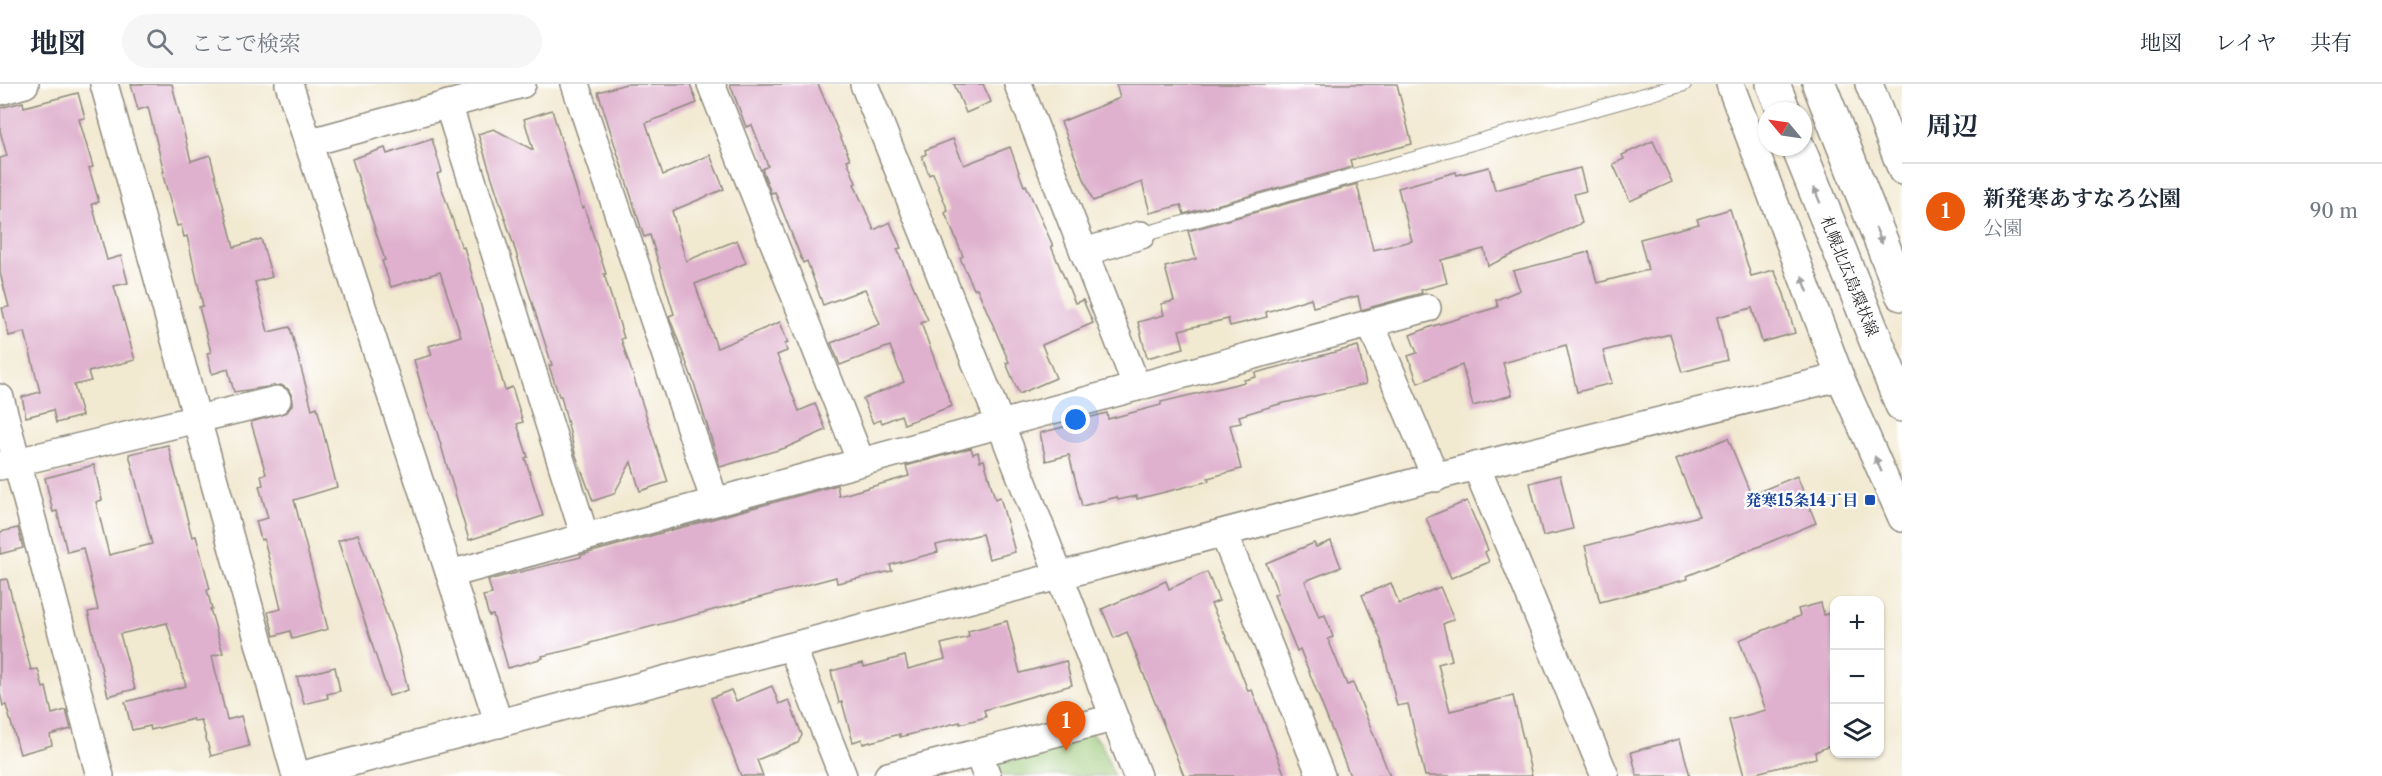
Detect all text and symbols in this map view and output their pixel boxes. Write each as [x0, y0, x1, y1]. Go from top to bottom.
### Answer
search box [122, 14, 542, 68]
icon: search [143, 25, 176, 58]
text: 地図 [30, 26, 86, 60]
text: ここで検索 [191, 30, 301, 57]
text: 地図 [2140, 30, 2182, 55]
text: レイヤ [2215, 30, 2277, 55]
text: 共有 [2310, 30, 2352, 55]
north arrow [1758, 102, 1812, 156]
text: 周辺 [1926, 110, 1978, 142]
one-way arrow [1812, 185, 1822, 203]
text: 新発寒あすなろ公園 [1983, 185, 2181, 212]
text: 1 [1941, 199, 1950, 223]
text: 90 m [2310, 199, 2358, 223]
street label: 札幌北広島環状線 [1817, 213, 1883, 339]
text: 公園 [1983, 216, 2023, 240]
one-way arrow [1875, 227, 1884, 245]
one-way arrow [1800, 274, 1810, 292]
your location [1061, 405, 1090, 434]
one-way arrow [1874, 456, 1883, 473]
place label: 発寒15条14丁目 [1745, 490, 1858, 510]
marker: 発寒15条14丁目 [1863, 493, 1877, 507]
map controls [1830, 596, 1884, 758]
button: + [1830, 596, 1884, 650]
button: − [1830, 650, 1884, 704]
pin: 1 [1046, 702, 1086, 751]
button: layers [1830, 704, 1884, 758]

